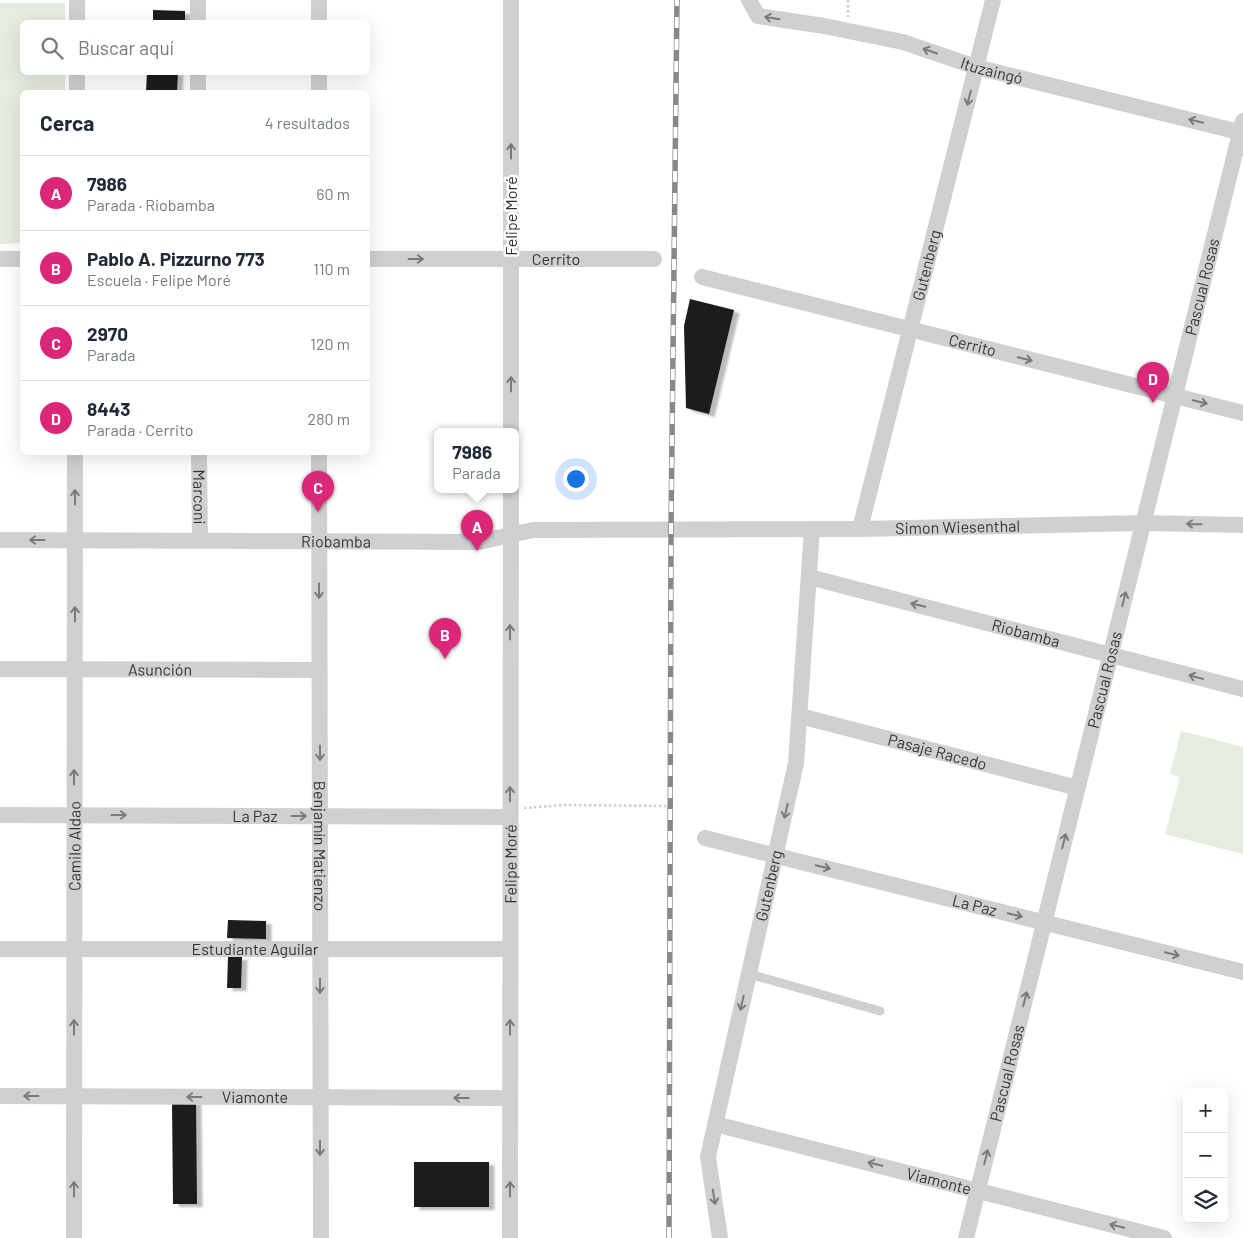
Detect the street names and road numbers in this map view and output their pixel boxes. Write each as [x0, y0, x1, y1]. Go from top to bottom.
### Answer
street label: Ituzaingó [958, 52, 1025, 87]
street label: Felipe Moré [501, 176, 520, 256]
street label: Gutenberg [908, 228, 944, 303]
street label: Pascual Rosas [1180, 236, 1223, 337]
street label: Cerrito [532, 249, 580, 268]
street label: Cerrito [947, 329, 998, 360]
street label: Marconi [190, 469, 210, 525]
street label: Simon Wiesenthal [895, 516, 1020, 537]
street label: Riobamba [301, 531, 371, 551]
street label: Riobamba [990, 615, 1062, 650]
street label: Pascual Rosas [1083, 629, 1125, 730]
street label: Asunción [128, 659, 192, 679]
street label: Pasaje Racedo [886, 729, 989, 773]
street label: Benjamín Matienzo [311, 781, 330, 911]
street label: Camilo Aldao [64, 801, 84, 891]
street label: La Paz [232, 806, 278, 825]
street label: Felipe Moré [500, 824, 520, 904]
street label: Gutenberg [751, 848, 785, 923]
street label: La Paz [951, 890, 999, 919]
street label: Estudiante Aguilar [191, 939, 319, 958]
street label: Pascual Rosas [985, 1022, 1028, 1123]
street label: Viamonte [222, 1087, 288, 1106]
street label: Viamonte [905, 1163, 974, 1198]

